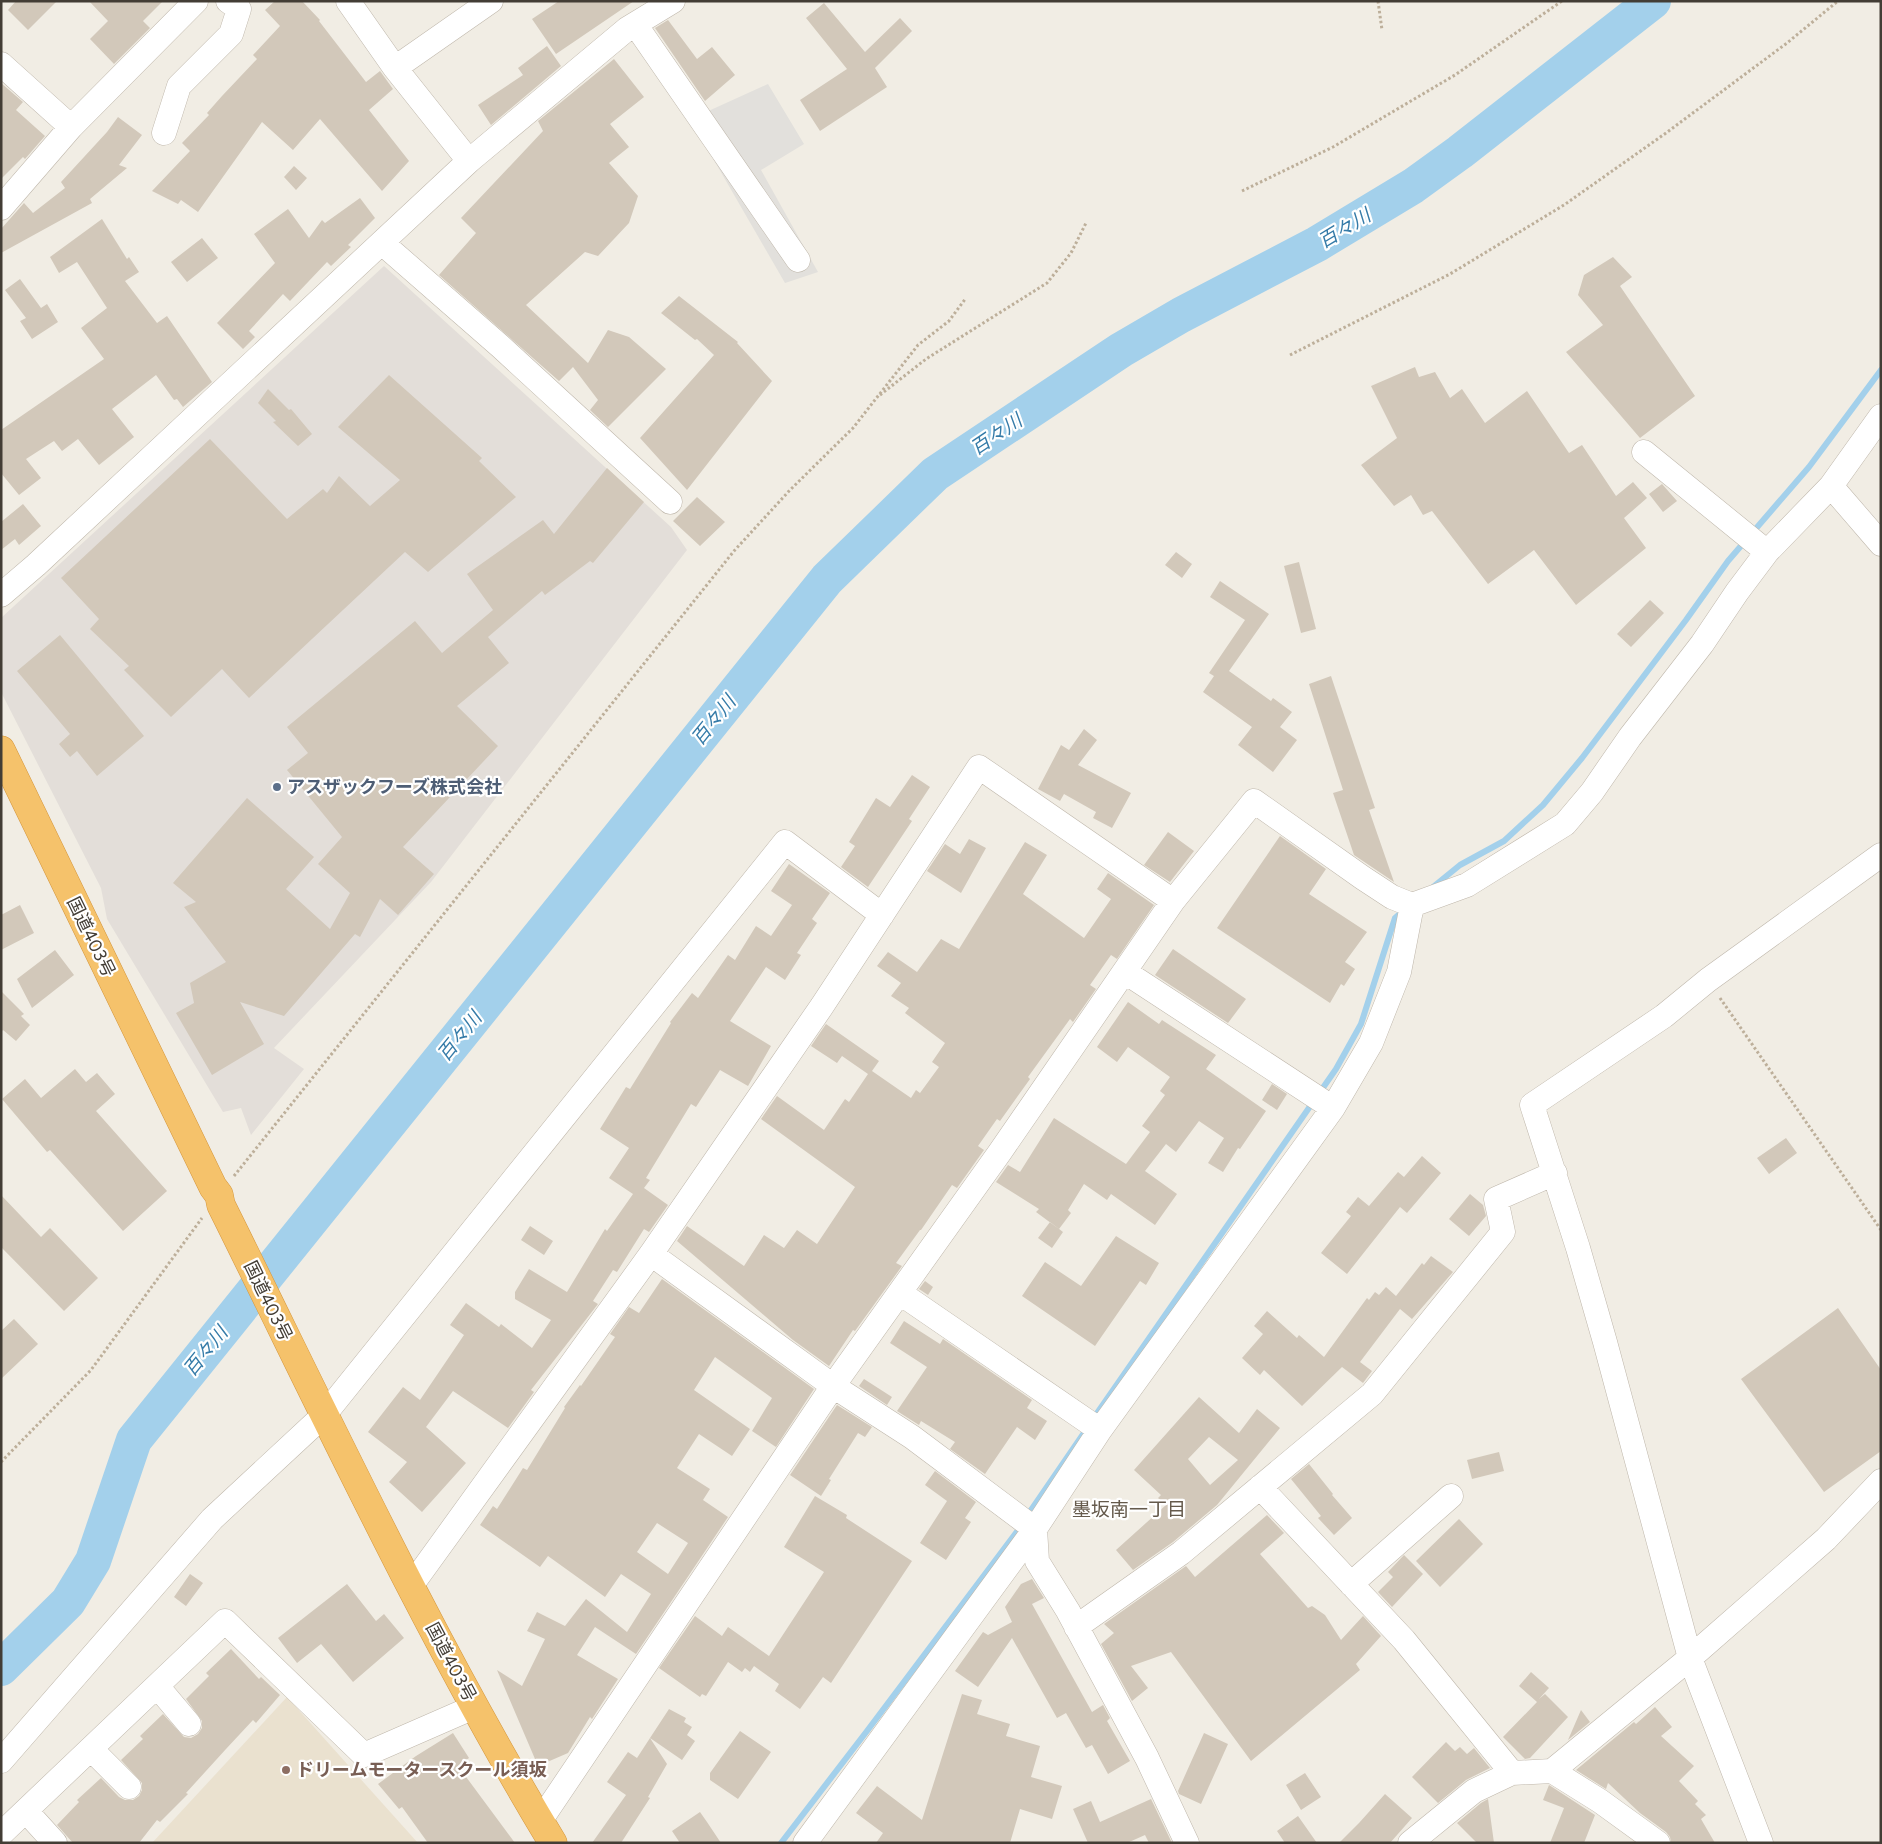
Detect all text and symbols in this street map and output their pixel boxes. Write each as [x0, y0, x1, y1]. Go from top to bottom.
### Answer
water label: 百々川 [1314, 203, 1376, 253]
water label: 百々川 [966, 408, 1028, 460]
water label: 百々川 [687, 689, 742, 750]
place label: アスザックフーズ株式会社 [287, 776, 502, 798]
marker: アスザックフーズ株式会社 [271, 781, 283, 793]
street label: 国道403号 [62, 893, 120, 981]
water label: 百々川 [433, 1005, 488, 1066]
street label: 国道403号 [239, 1257, 297, 1345]
water label: 百々川 [179, 1320, 234, 1381]
district label: 墨坂南一丁目 [1072, 1498, 1186, 1521]
street label: 国道403号 [421, 1619, 481, 1705]
place label: ドリームモータースクール須坂 [296, 1759, 548, 1781]
marker: ドリームモータースクール須坂 [280, 1764, 292, 1776]

